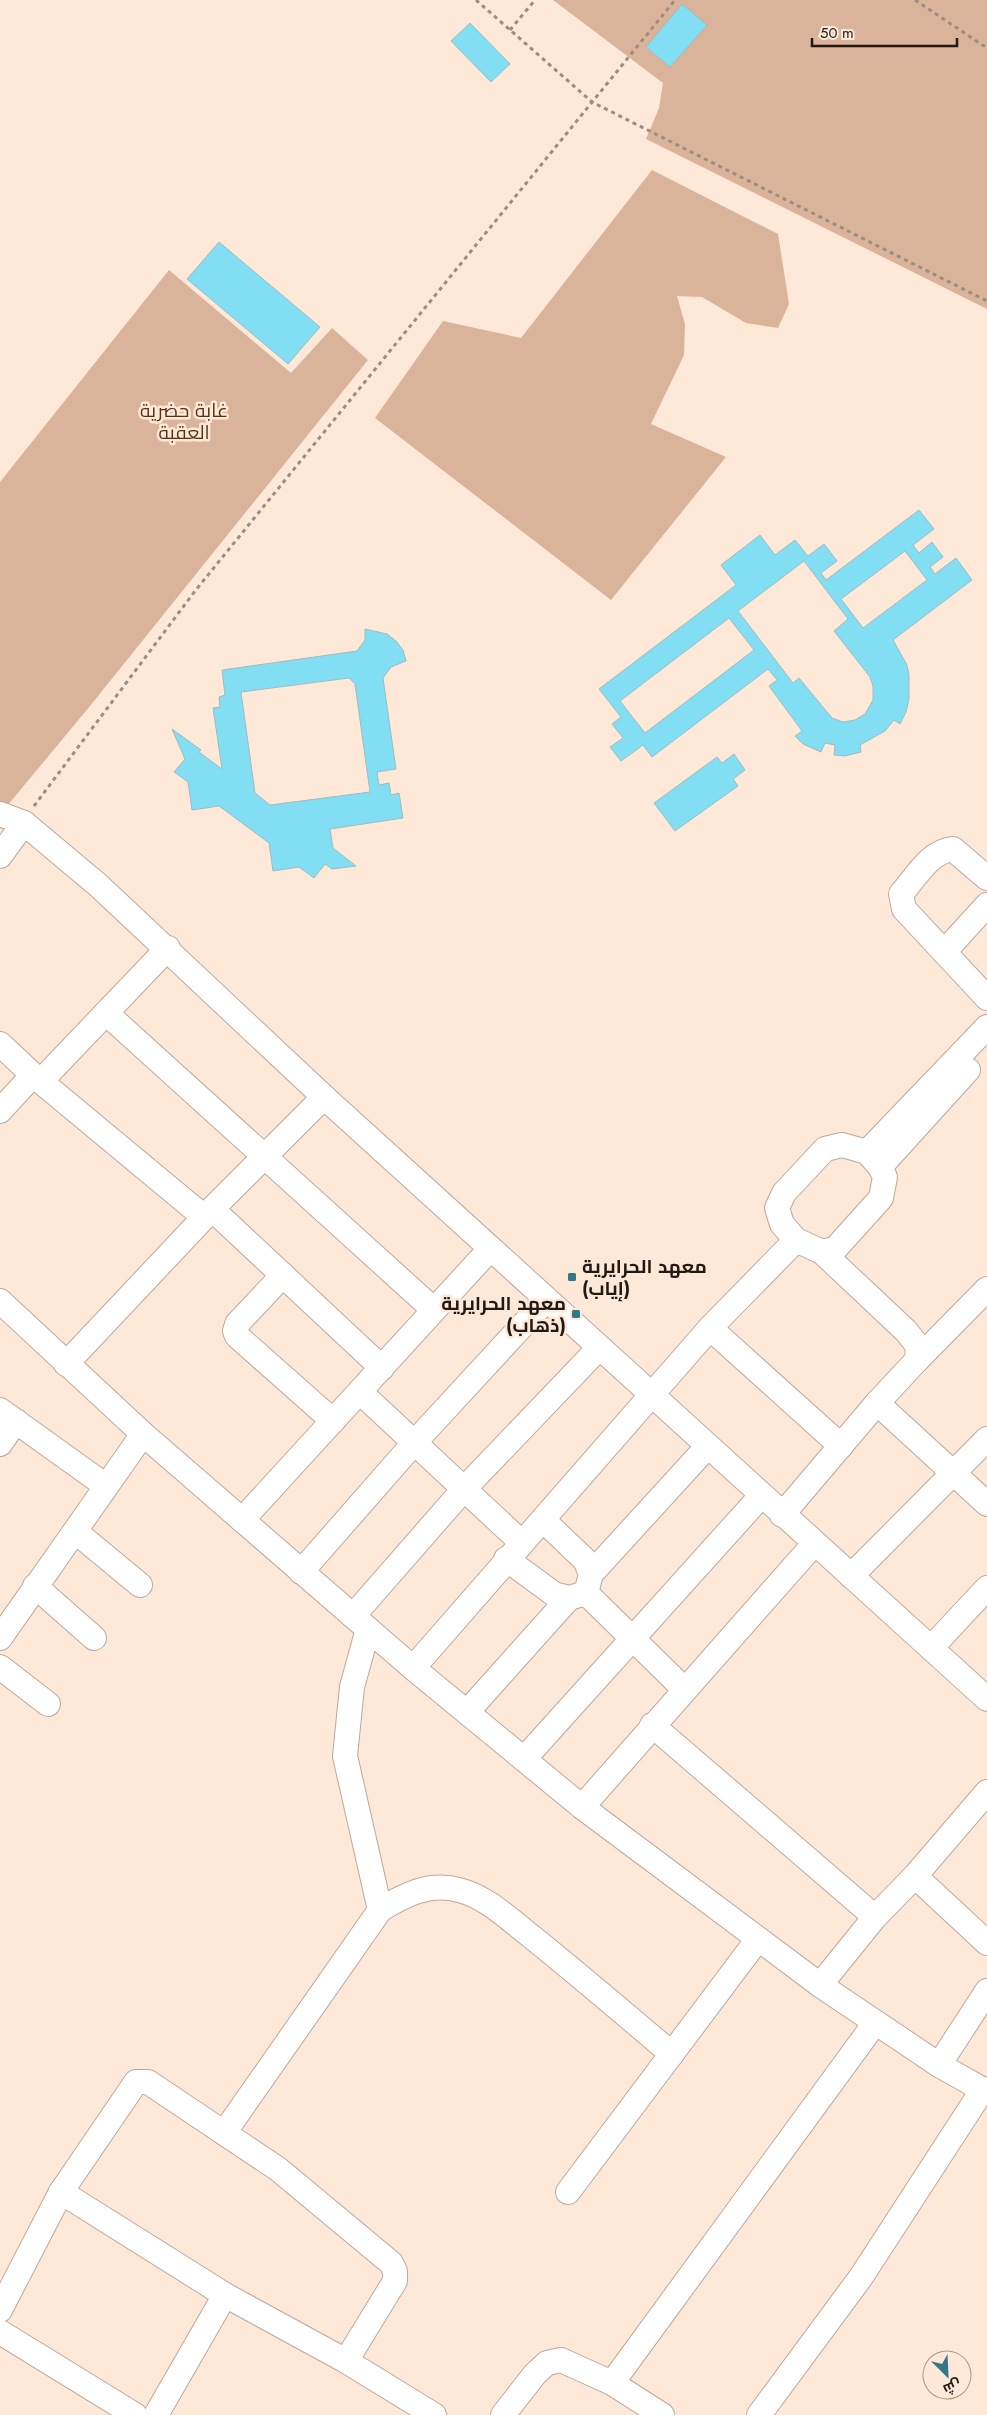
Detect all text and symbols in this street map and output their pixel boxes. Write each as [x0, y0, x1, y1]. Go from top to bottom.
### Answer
scale bar [812, 15, 957, 47]
text: 50 m [820, 22, 854, 44]
park label: غابة حضرية العقبة [140, 397, 228, 446]
place label: معهد الحرايرية (إياب) [582, 1253, 707, 1302]
marker: معهد الحرايرية (إياب) [566, 1271, 578, 1283]
place label: معهد الحرايرية (ذهاب) [441, 1290, 566, 1339]
marker: معهد الحرايرية (ذهاب) [570, 1308, 582, 1320]
north arrow [922, 2350, 972, 2400]
text: ش [940, 2374, 965, 2400]

